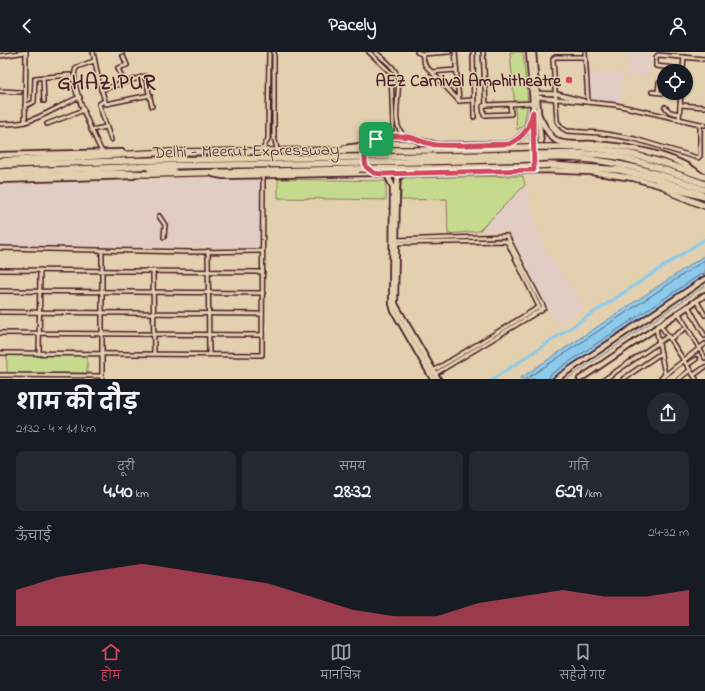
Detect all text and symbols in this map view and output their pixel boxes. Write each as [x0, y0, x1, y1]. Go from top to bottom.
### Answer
text: Pacely [328, 13, 377, 39]
icon: back [16, 15, 38, 37]
icon: person [667, 15, 689, 37]
map controls [657, 64, 693, 100]
button: locate [657, 64, 693, 100]
district label: GHAZIPUR [58, 69, 156, 99]
place label: AEZ Carnival Amphitheatre [376, 69, 562, 94]
marker: AEZ Carnival Amphitheatre [564, 75, 574, 85]
pin [359, 122, 393, 156]
icon: arrive [365, 128, 387, 150]
street label: Delhi - Meerut Expressway [152, 137, 340, 167]
text: शाम की दौड़ [16, 388, 138, 420]
button: share [647, 392, 689, 434]
text: 21:32 · 4 × 1.1 km [16, 419, 96, 438]
text: दूरी [118, 459, 135, 475]
text: समय [339, 459, 366, 475]
text: गति [569, 459, 589, 475]
text: 4.40 [104, 478, 133, 507]
text: 28:32 [334, 478, 371, 507]
text: 6:29 [556, 478, 582, 507]
text: km [133, 486, 149, 502]
text: /km [582, 486, 602, 502]
text: 24–32 m [648, 523, 689, 542]
text: ऊँचाई [16, 527, 51, 546]
tab: होम [100, 641, 122, 687]
tab: मानचित्र [321, 641, 361, 687]
tab: सहेजे गए [560, 641, 605, 687]

